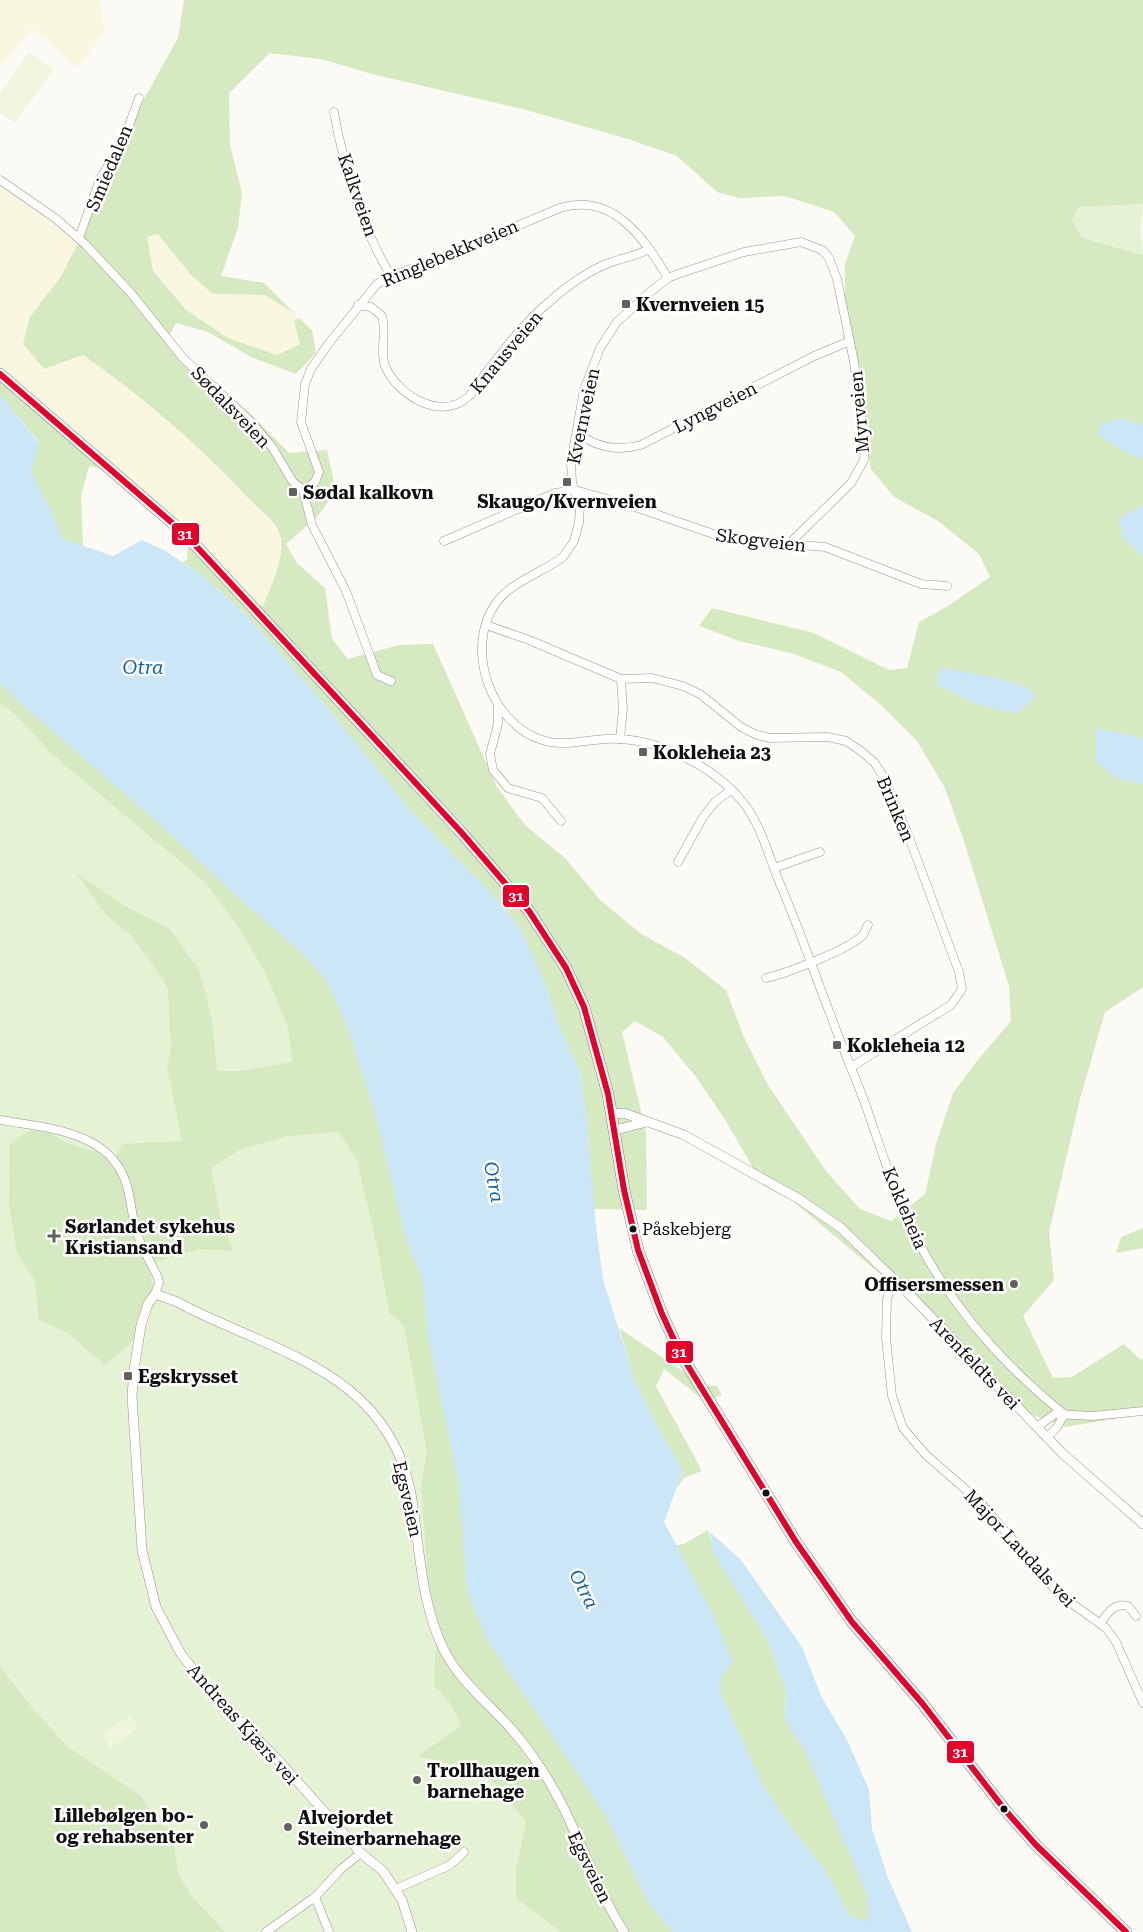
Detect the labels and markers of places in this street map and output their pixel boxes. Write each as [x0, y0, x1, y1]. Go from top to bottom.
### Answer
place label: Kvernveien 15 [636, 294, 764, 315]
marker: Kvernveien 15 [620, 298, 632, 310]
marker: Skaugo/Kvernveien [561, 476, 573, 488]
place label: Sødal kalkovn [303, 482, 434, 503]
marker: Sødal kalkovn [287, 486, 299, 498]
place label: Skaugo/Kvernveien [477, 491, 657, 512]
place label: Kokleheia 23 [653, 742, 771, 763]
marker: Kokleheia 23 [637, 746, 649, 758]
place label: Kokleheia 12 [847, 1035, 965, 1056]
marker: Kokleheia 12 [831, 1039, 843, 1051]
place label: Sørlandet sykehus Kristiansand [65, 1216, 235, 1258]
place label: Påskebjerg [642, 1219, 731, 1239]
marker: Påskebjerg [628, 1224, 638, 1234]
marker: Sørlandet sykehus Kristiansand [47, 1229, 61, 1243]
place label: Offisersmessen [864, 1274, 1004, 1295]
marker: Offisersmessen [1008, 1278, 1020, 1290]
place label: Egskrysset [138, 1366, 238, 1387]
marker: Egskrysset [122, 1370, 134, 1382]
unlabelled marker [761, 1488, 771, 1498]
place label: Trollhaugen barnehage [427, 1760, 539, 1802]
marker: Trollhaugen barnehage [411, 1774, 423, 1786]
unlabelled marker [999, 1804, 1009, 1814]
place label: Lillebølgen bo- og rehabsenter [54, 1805, 194, 1847]
place label: Alvejordet Steinerbarnehage [298, 1807, 461, 1849]
marker: Lillebølgen bo- og rehabsenter [198, 1819, 210, 1831]
marker: Alvejordet Steinerbarnehage [282, 1821, 294, 1833]

